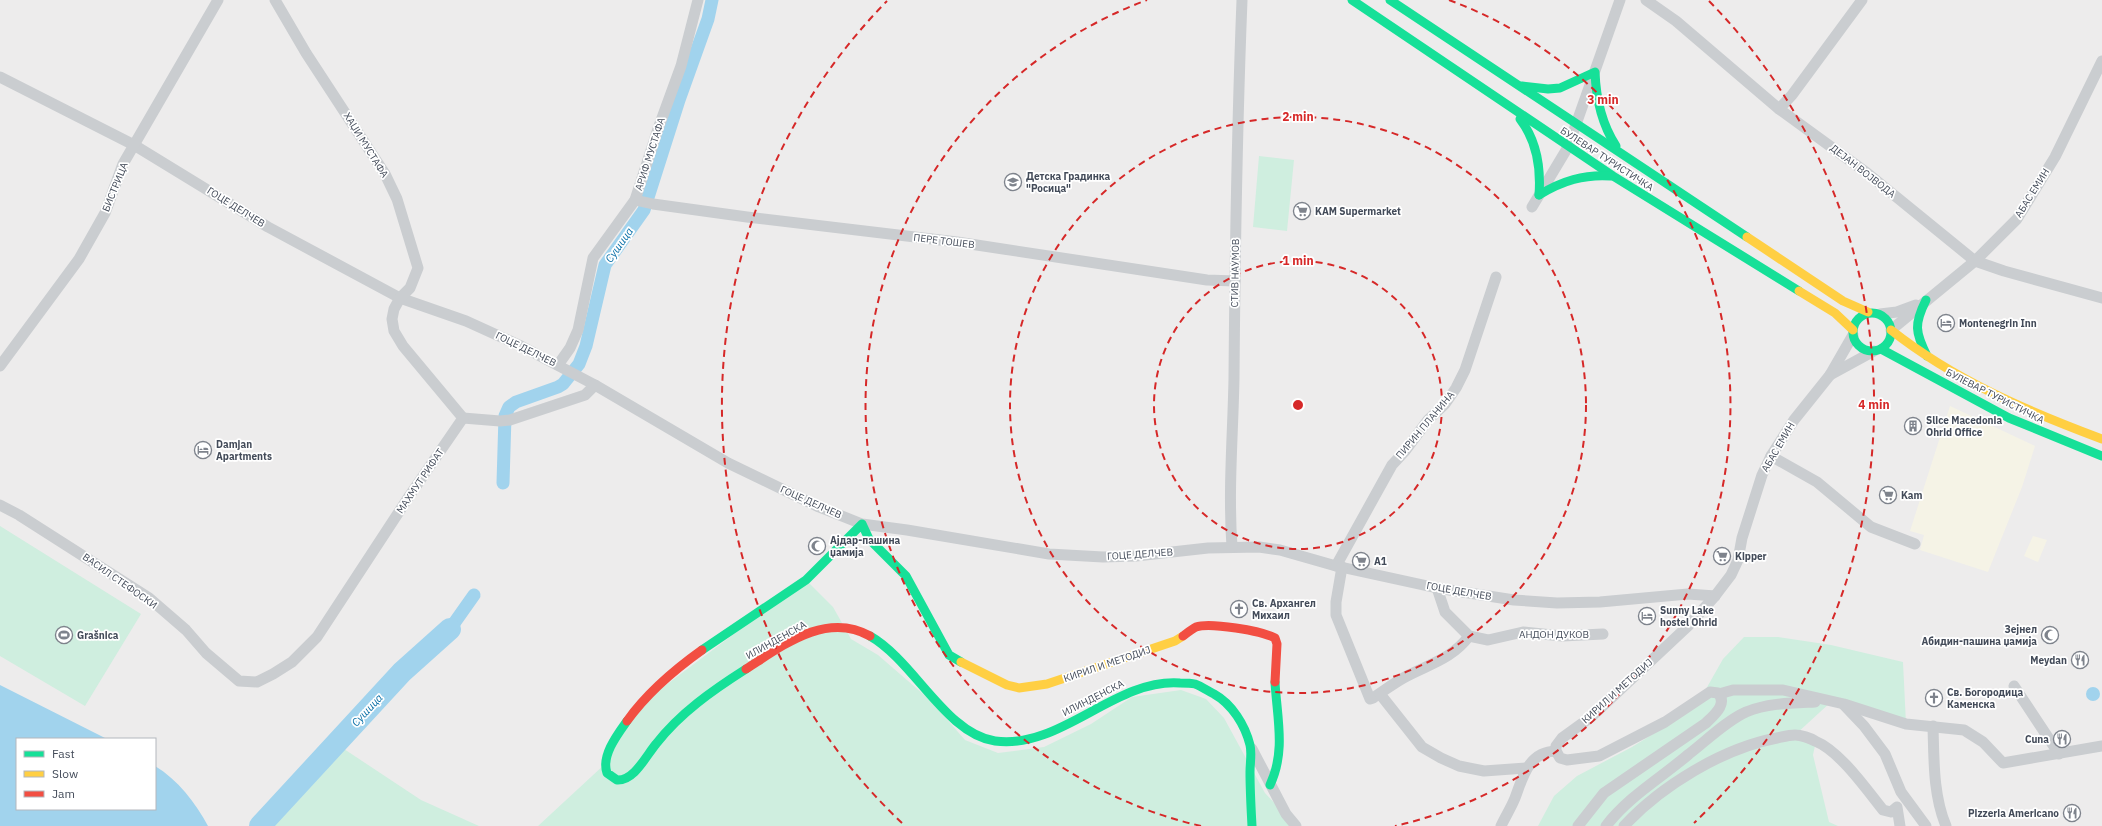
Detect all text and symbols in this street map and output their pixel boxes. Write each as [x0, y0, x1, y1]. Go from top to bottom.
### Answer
text: 3 min [1587, 92, 1619, 107]
text: 2 min [1282, 109, 1314, 124]
street label: ХАЏИ МУСТАФА [341, 110, 392, 181]
street label: АРИФ МУСТАФА [632, 115, 668, 192]
street label: БУЛЕВАР ТУРИСТИЧКА [1558, 124, 1657, 194]
street label: ДЕЈАН ВОЈВОДА [1828, 141, 1899, 201]
street label: БИСТРИЦА [99, 160, 131, 214]
street label: АБАС ЕМИН [2012, 166, 2052, 220]
place label: Детска Градинка "Росица" [1026, 170, 1111, 195]
school or university icon: Детска Градинка "Росица" [1003, 172, 1023, 192]
street label: ГОЦЕ ДЕЛЧЕВ [205, 184, 267, 230]
supermarket icon: KAM Supermarket [1292, 201, 1312, 221]
place label: KAM Supermarket [1315, 205, 1401, 218]
water label: Сушица [602, 225, 636, 265]
street label: ПЕРЕ ТОШЕВ [913, 231, 975, 251]
street label: СТИВ НАУМОВ [1228, 239, 1242, 307]
text: 1 min [1282, 253, 1314, 268]
hotel icon: Montenegrin Inn [1936, 313, 1956, 333]
place label: Montenegrin Inn [1959, 317, 2037, 330]
street label: ГОЦЕ ДЕЛЧЕВ [493, 329, 559, 369]
street label: БУЛЕВАР ТУРИСТИЧКА [1944, 365, 2047, 427]
street label: ПИРИН ПЛАНИНА [1393, 388, 1457, 461]
text: 4 min [1858, 397, 1890, 412]
centre of rings [1291, 398, 1305, 412]
place label: Slice Macedonia Ohrid Office [1926, 414, 2002, 439]
building icon: Slice Macedonia Ohrid Office [1903, 416, 1923, 436]
street label: АБАС ЕМИН [1758, 420, 1798, 474]
place label: Damjan Apartments [216, 438, 272, 463]
hotel icon: Damjan Apartments [193, 440, 213, 460]
street label: МАХМУТ РИФАТ [393, 446, 447, 516]
street label: ГОЦЕ ДЕЛЧЕВ [778, 483, 844, 521]
supermarket icon: Kam [1878, 485, 1898, 505]
place label: Kam [1901, 489, 1923, 502]
place label: Ајдар-пашина џамија [830, 534, 901, 559]
mosque icon: Ајдар-пашина џамија [807, 536, 827, 556]
street label: ГОЦЕ ДЕЛЧЕВ [1107, 545, 1173, 563]
supermarket icon: Kipper [1712, 546, 1732, 566]
street label: ВАСИЛ СТЕФОСКИ [80, 550, 160, 612]
place label: Kipper [1735, 550, 1767, 563]
supermarket icon: A1 [1351, 551, 1371, 571]
place label: A1 [1374, 555, 1387, 568]
street label: ГОЦЕ ДЕЛЧЕВ [1425, 579, 1493, 603]
place label: Св. Архангел Михаил [1252, 597, 1316, 622]
church icon: Св. Архангел Михаил [1229, 599, 1249, 619]
place label: Sunny Lake hostel Ohrid [1660, 604, 1717, 629]
hotel icon: Sunny Lake hostel Ohrid [1637, 606, 1657, 626]
street label: ИЛИНДЕНСКА [743, 618, 809, 662]
place label: Зејнел Абидин-пашина џамија [1922, 623, 2037, 648]
sports icon: Grašnica [54, 625, 74, 645]
mosque icon: Зејнел Абидин-пашина џамија [2040, 625, 2060, 645]
street label: АНДОН ДУКОВ [1519, 628, 1589, 641]
place label: Grašnica [77, 629, 119, 642]
street label: КИРИЛ И МЕТОДИЈ [1062, 643, 1152, 685]
restaurant icon: Meydan [2070, 650, 2090, 670]
place label: Meydan [2030, 654, 2067, 667]
street label: КИРИЛ И МЕТОДИЈ [1579, 656, 1655, 726]
street label: ИЛИНДЕНСКА [1060, 677, 1127, 719]
place label: Св. Богородица Каменска [1947, 686, 2024, 711]
church icon: Св. Богородица Каменска [1924, 688, 1944, 708]
water label: Сушица [348, 691, 386, 729]
restaurant icon: Cuna [2052, 729, 2072, 749]
place label: Cuna [2025, 733, 2049, 746]
legend [16, 738, 156, 810]
text: Fast [52, 746, 75, 761]
text: Slow [52, 766, 78, 781]
text: Jam [52, 786, 75, 801]
restaurant icon: Pizzeria Americano [2062, 803, 2082, 823]
place label: Pizzeria Americano [1968, 807, 2059, 820]

